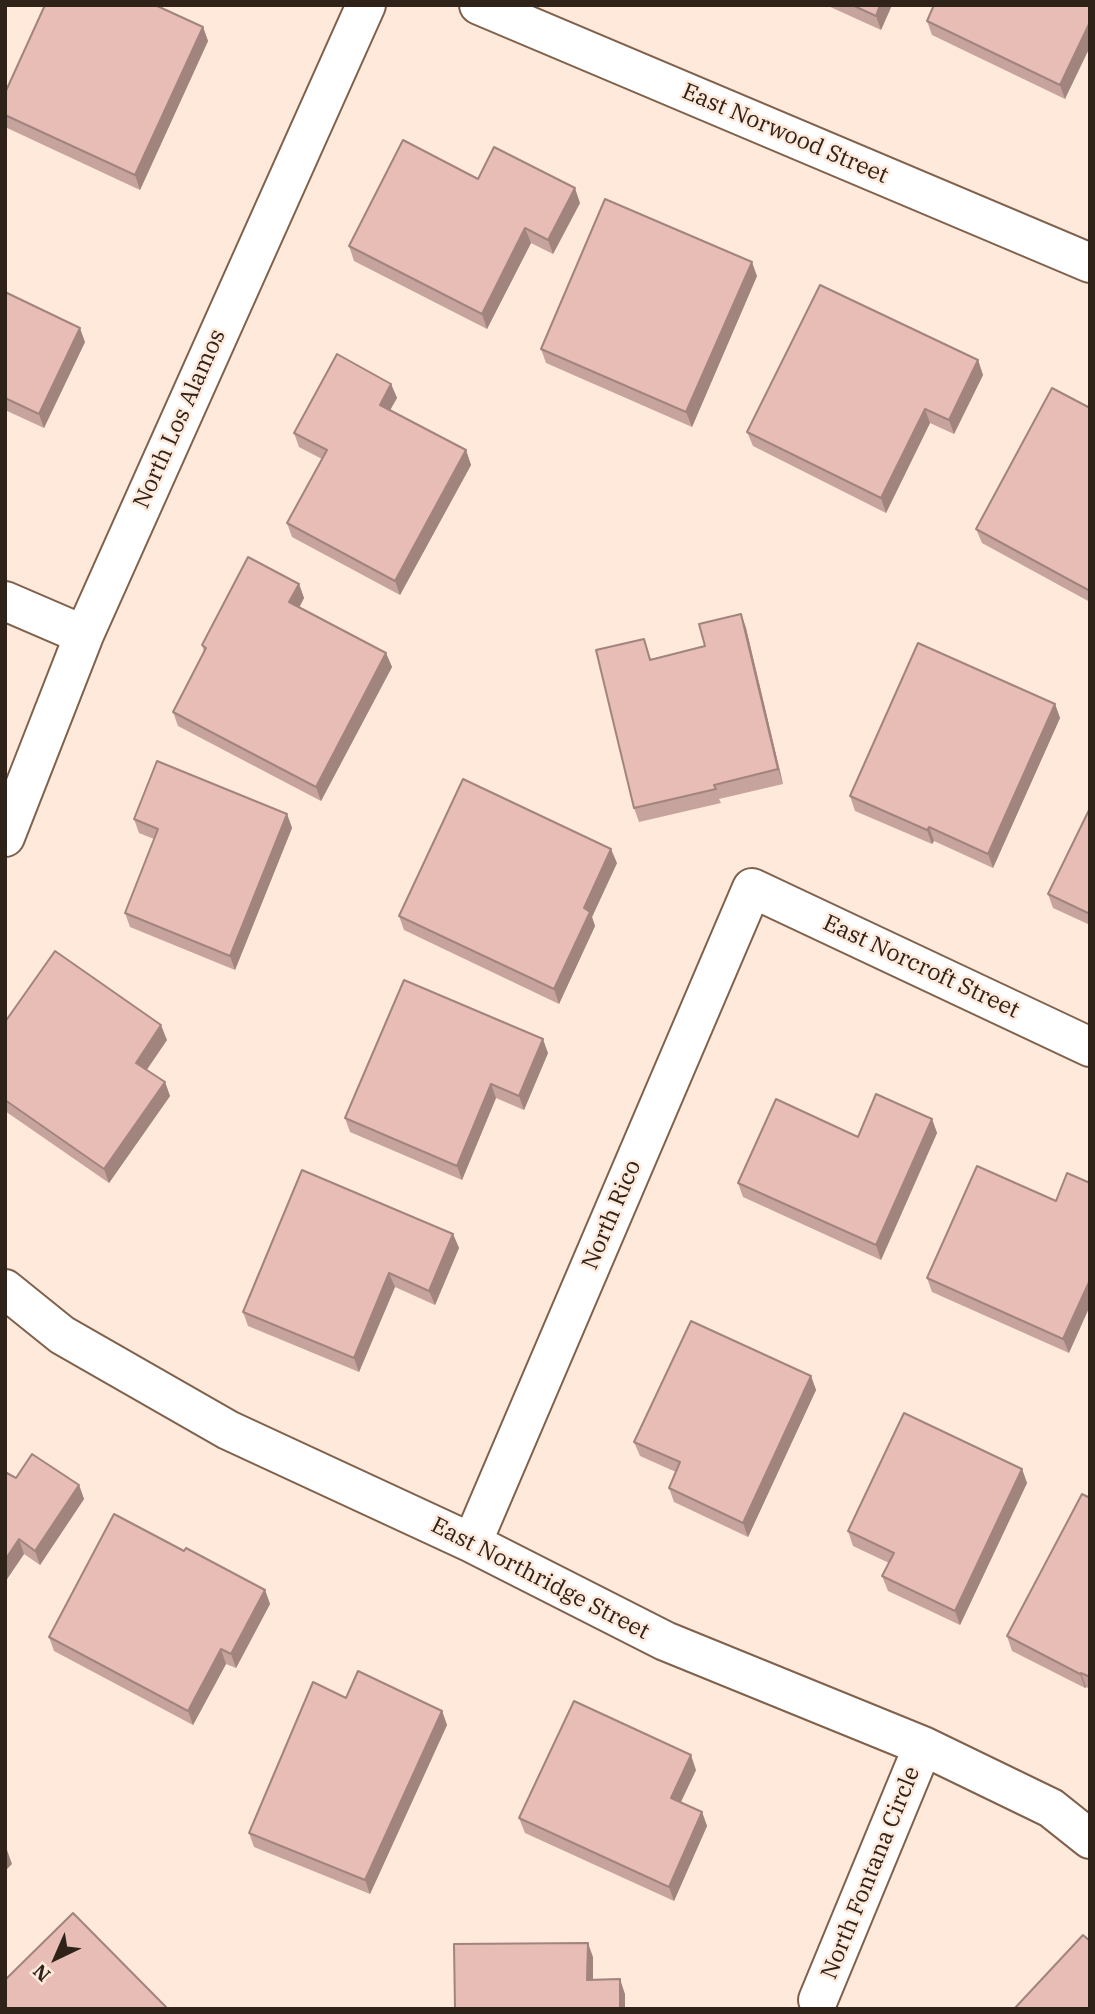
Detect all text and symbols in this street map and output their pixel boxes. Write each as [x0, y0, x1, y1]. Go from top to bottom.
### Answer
street label: East Norwood Street [678, 78, 892, 190]
street label: North Los Alamos [128, 325, 232, 513]
street label: East Norcroft Street [818, 909, 1024, 1025]
street label: North Rico [577, 1156, 647, 1274]
street label: East Northridge Street [426, 1512, 654, 1646]
street label: North Fontana Circle [816, 1763, 926, 1983]
north arrow [21, 1923, 91, 1993]
text: N [28, 1959, 55, 1987]

